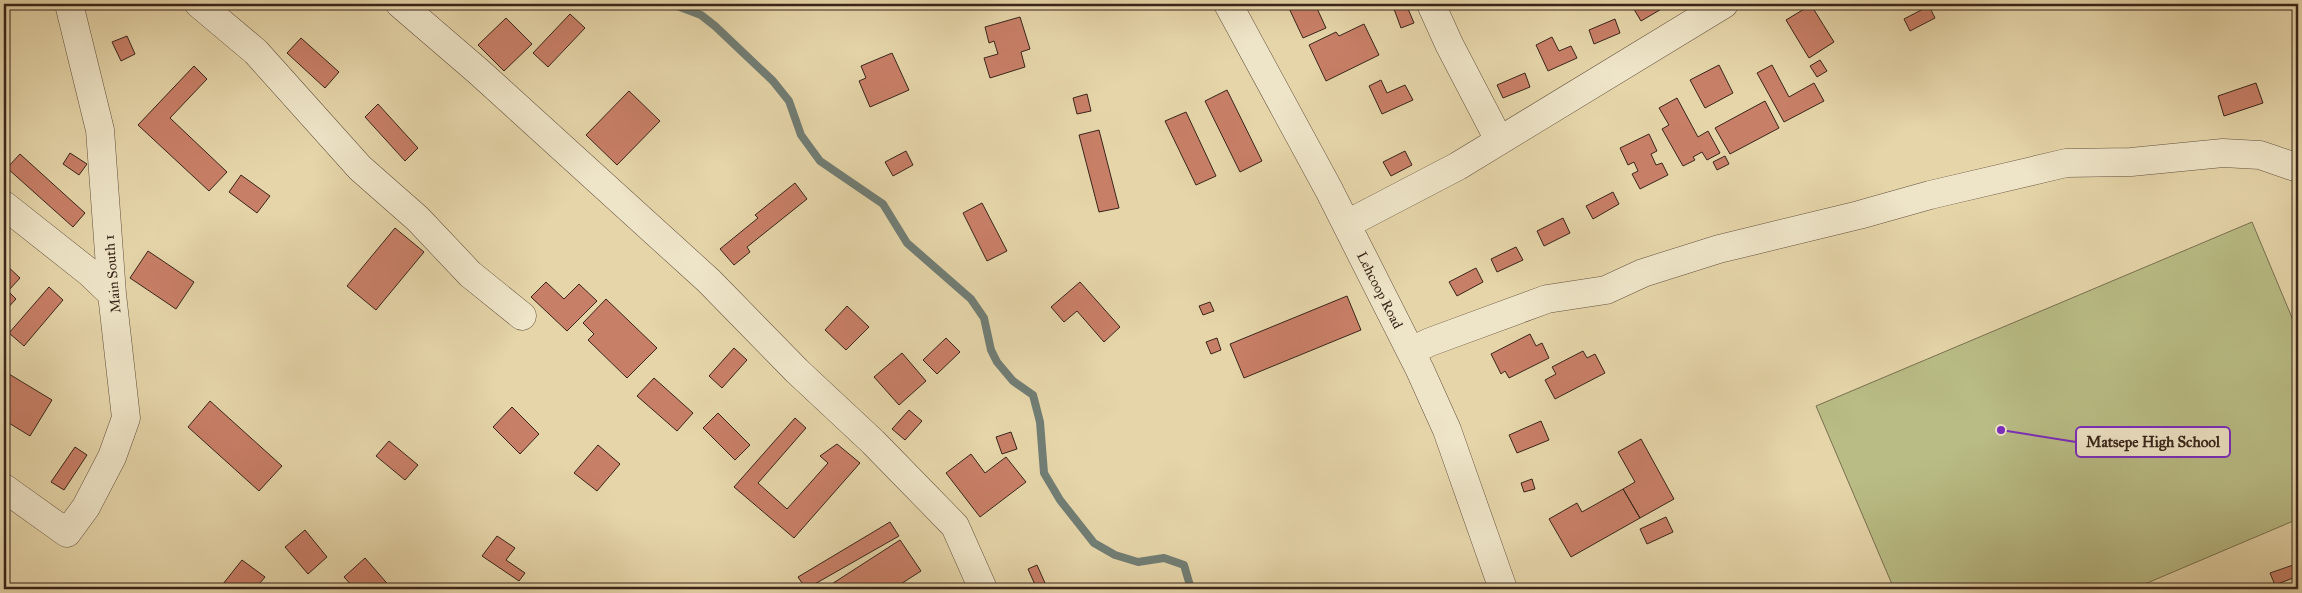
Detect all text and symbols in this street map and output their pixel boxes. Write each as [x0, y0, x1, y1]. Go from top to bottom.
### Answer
street label: Main South 1 [101, 234, 124, 314]
street label: Lehcoop Road [1353, 249, 1406, 332]
callout: Matsepe High School [2076, 427, 2230, 457]
text: Matsepe High School [2086, 433, 2221, 452]

